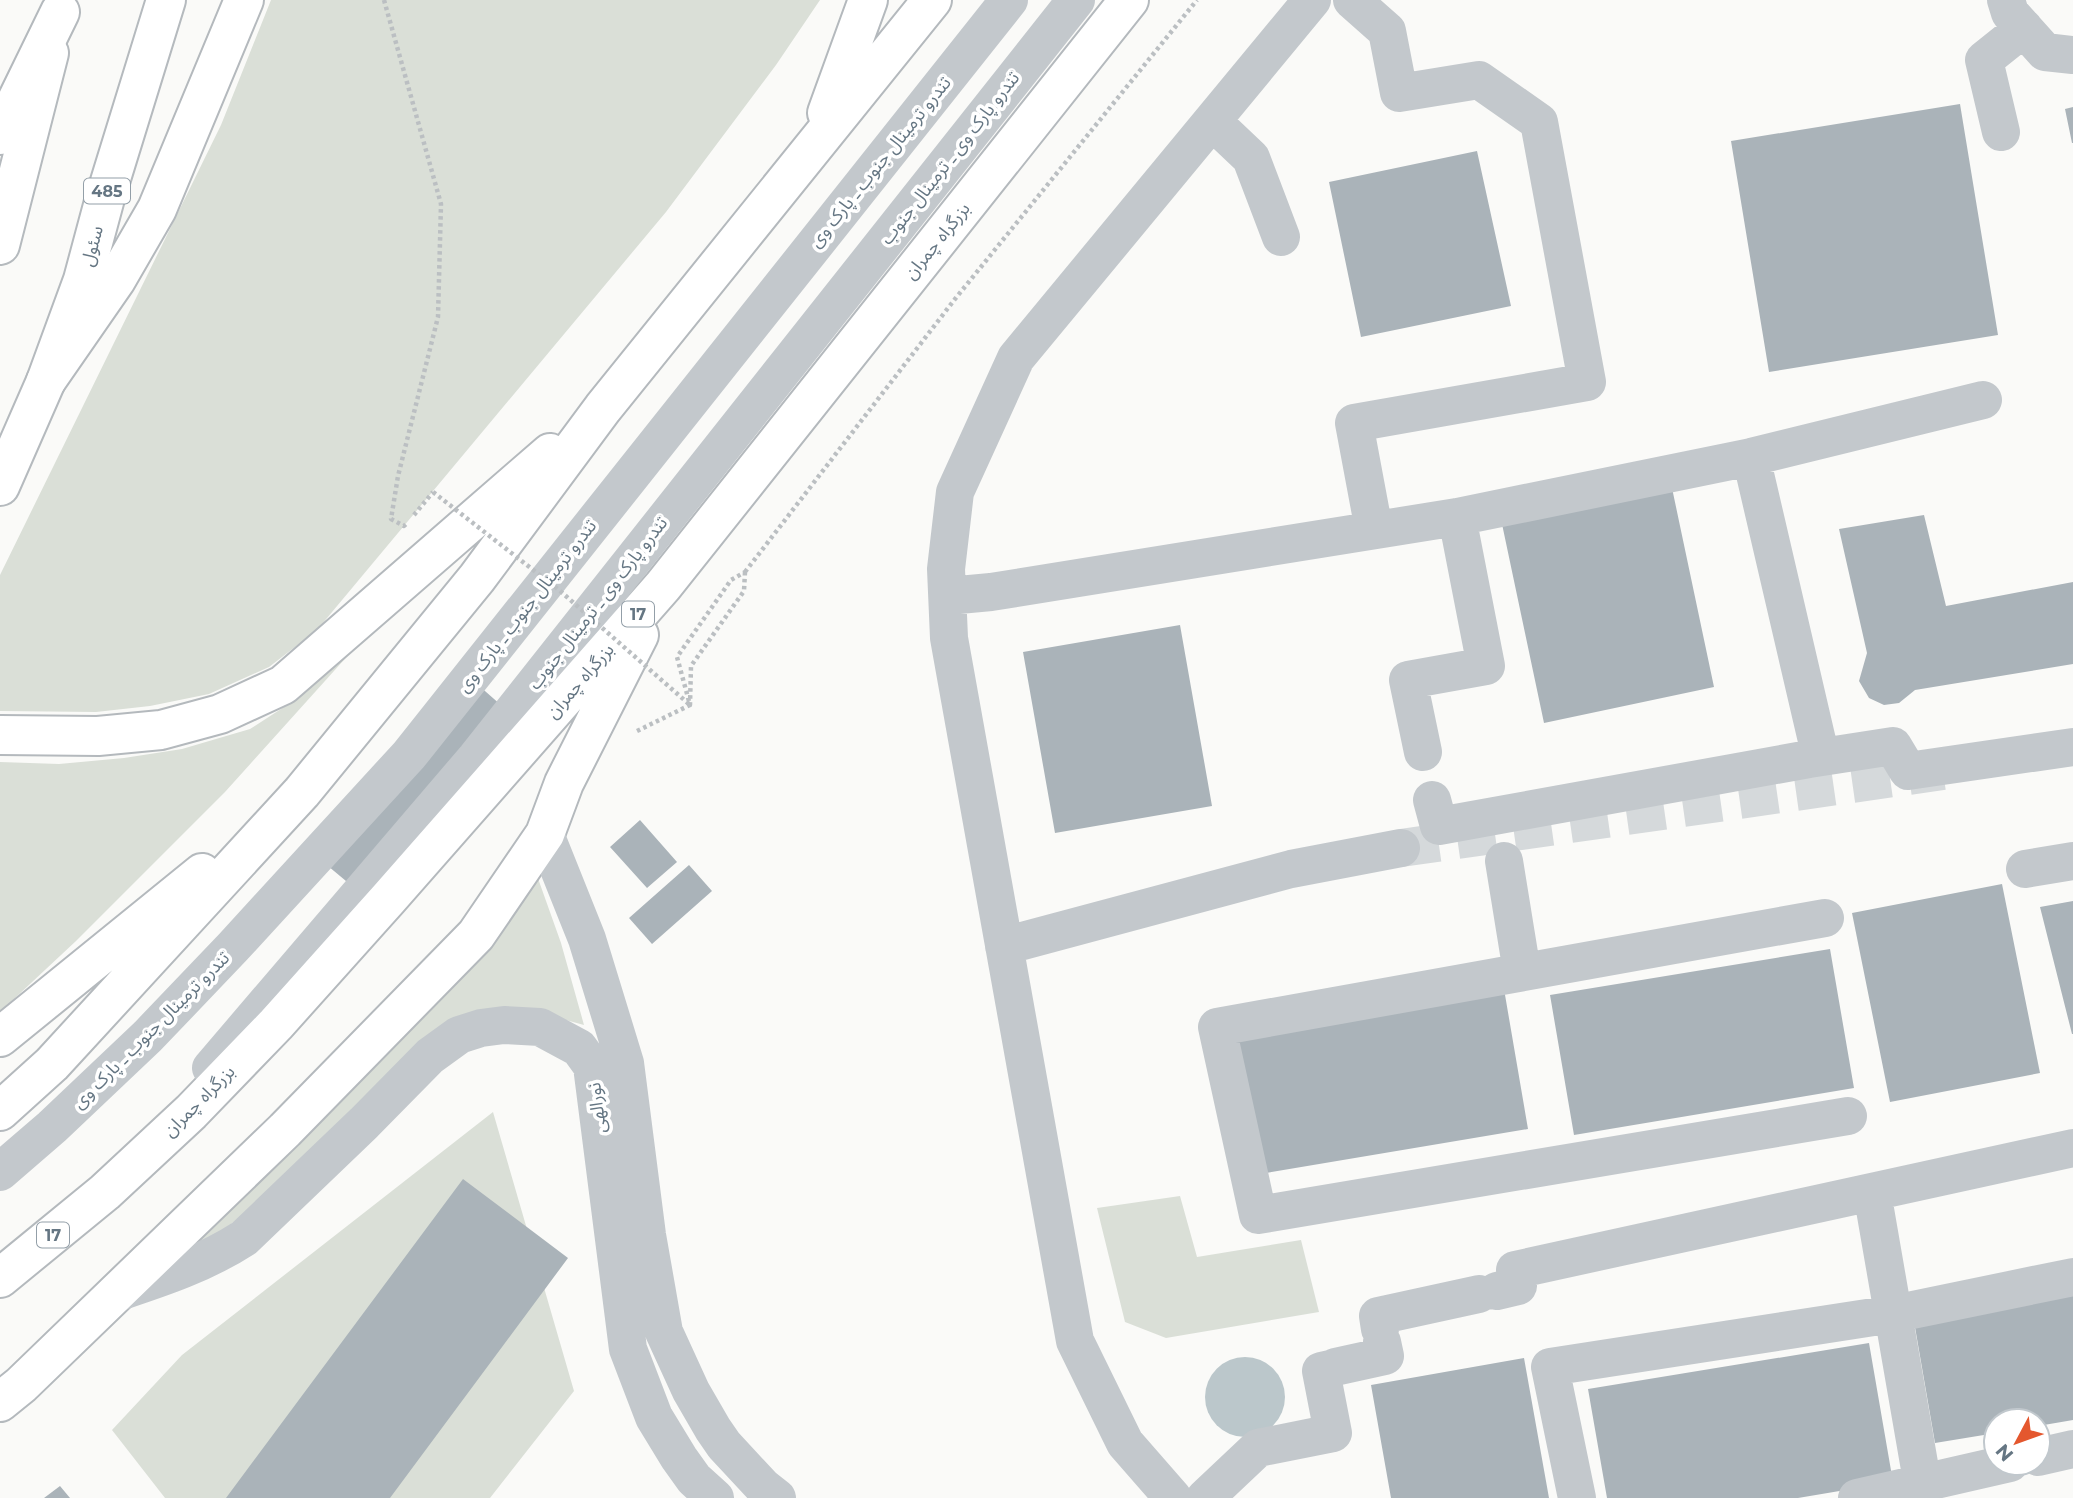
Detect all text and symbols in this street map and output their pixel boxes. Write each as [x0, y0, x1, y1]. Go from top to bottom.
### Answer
street label: تندرو پارک وی ـ ترمینال جنوب [876, 67, 1024, 249]
street label: تندرو ترمینال جنوب ـ پارک وی [804, 72, 956, 252]
road number: 485 [84, 178, 130, 204]
street label: بزرگراه چمران [899, 198, 975, 284]
street label: سئول [76, 223, 108, 269]
street label: تندرو پارک وی ـ ترمینال جنوب [524, 512, 672, 694]
street label: تندرو ترمینال جنوب ـ پارک وی [453, 515, 601, 697]
road number: 17 [622, 601, 654, 626]
street label: بزرگراه چمران [541, 639, 619, 723]
street label: تندرو ترمینال جنوب ـ پارک وی [68, 947, 234, 1113]
street label: بزرگراه چمران [159, 1061, 240, 1142]
street label: نورالهی [583, 1081, 611, 1135]
road number: 17 [37, 1222, 69, 1247]
north arrow [1982, 1407, 2052, 1477]
text: N [1991, 1439, 2018, 1466]

